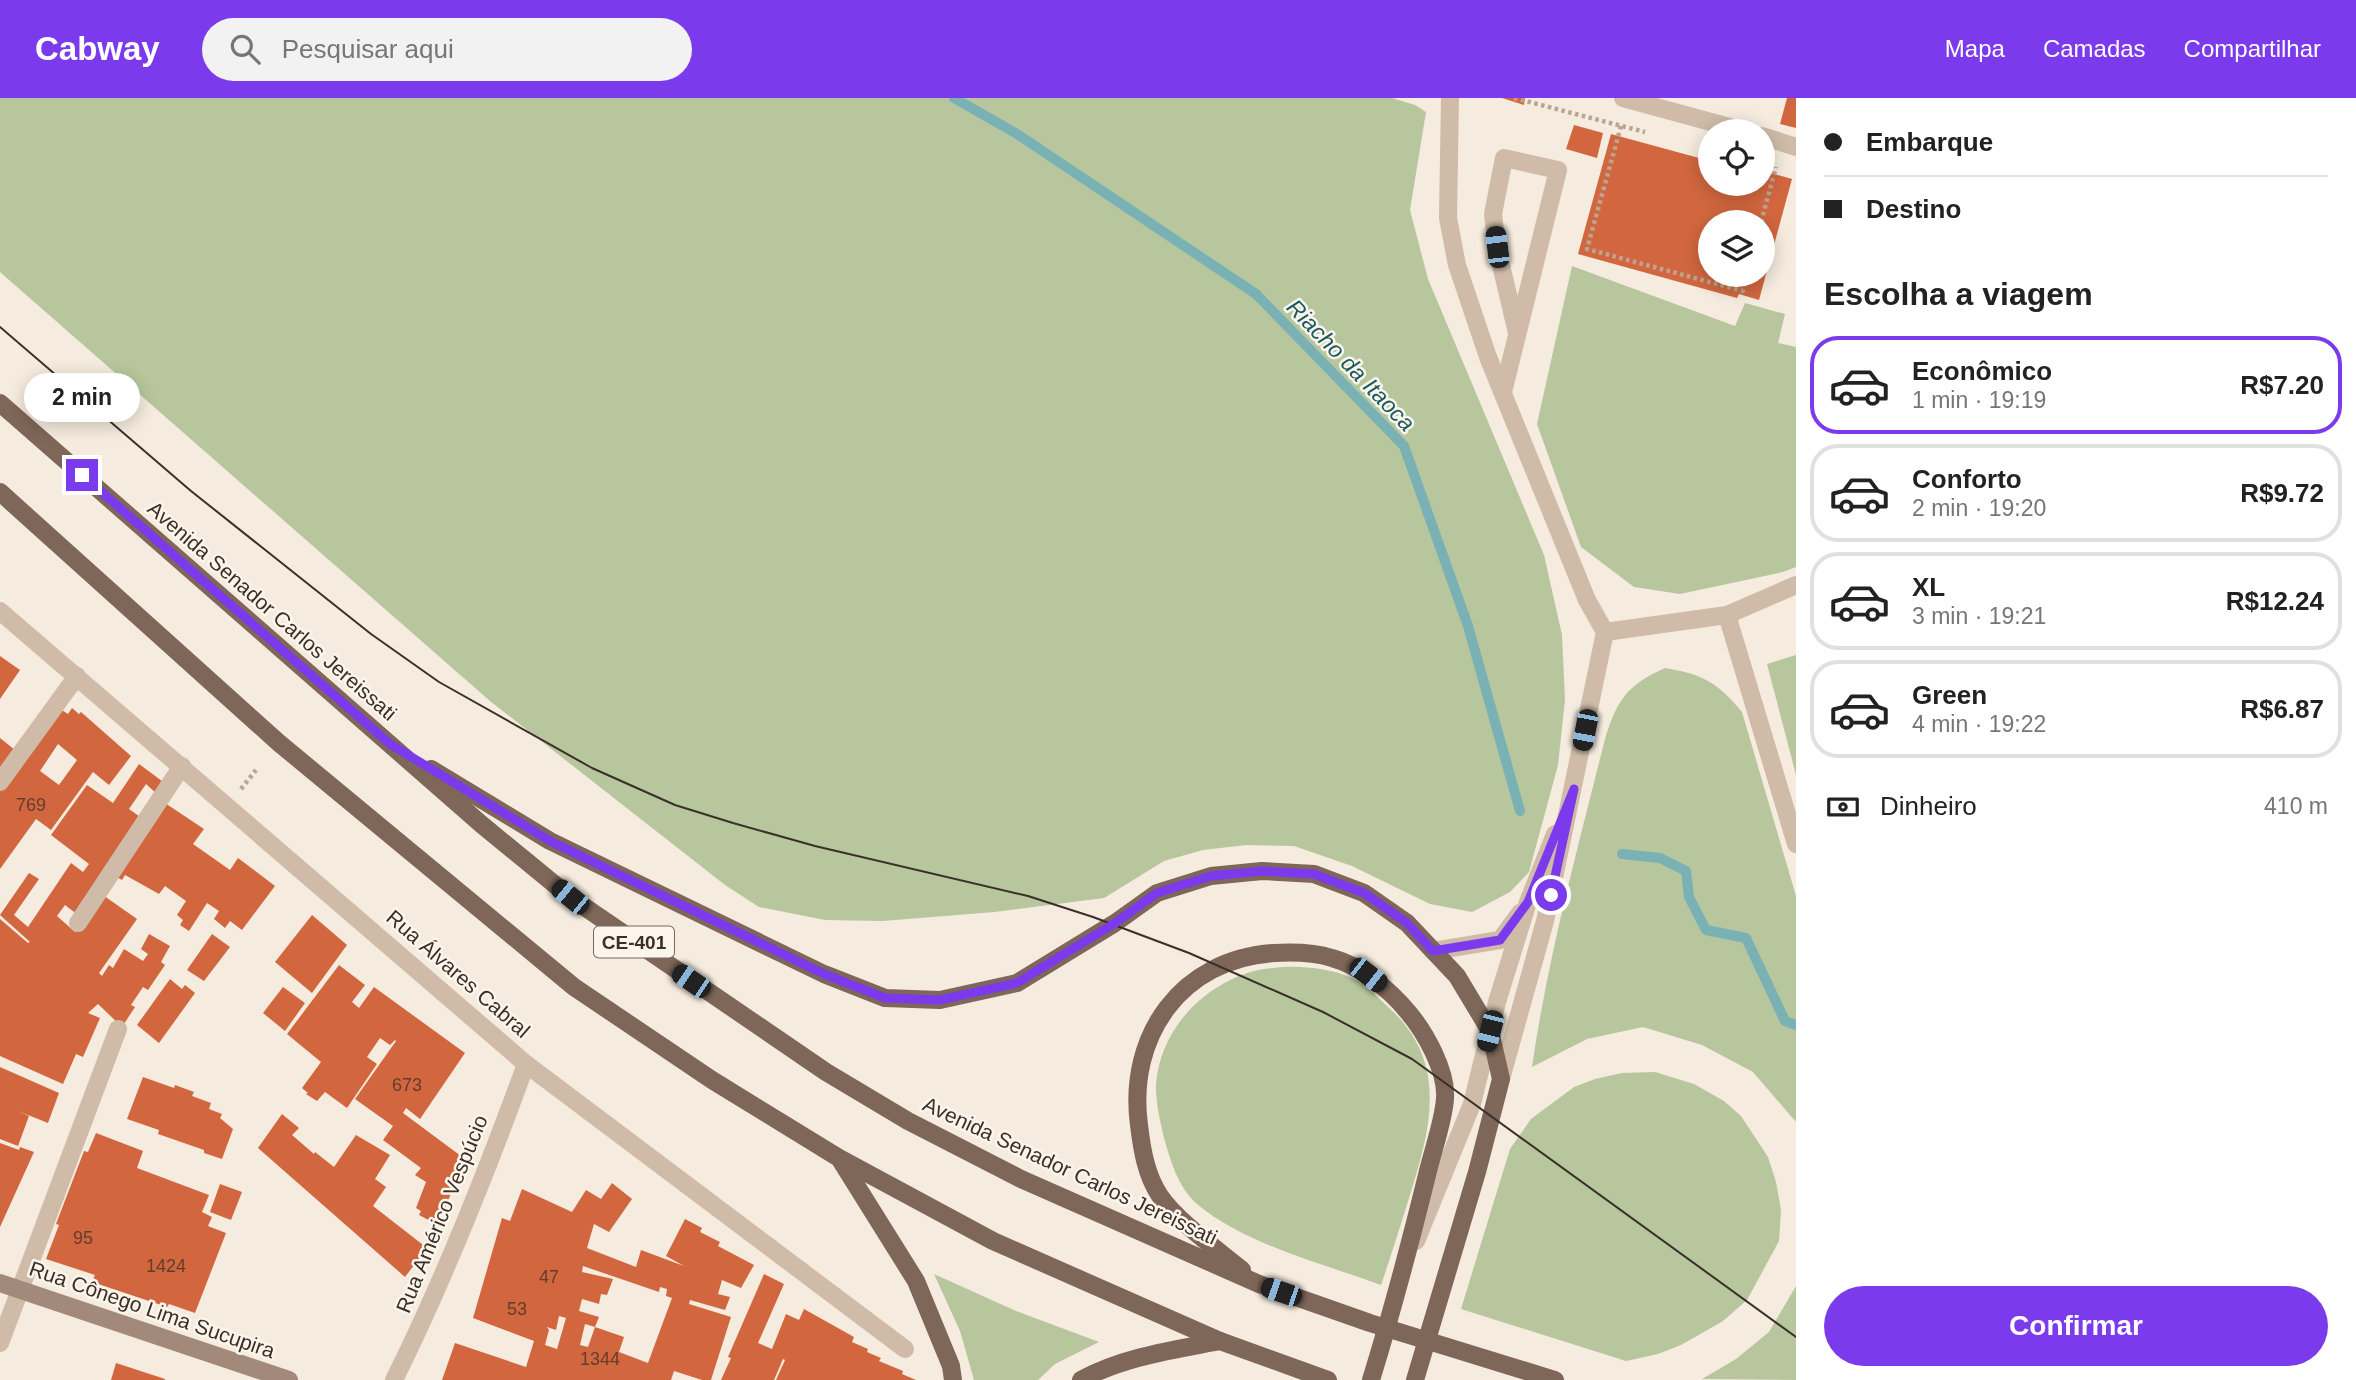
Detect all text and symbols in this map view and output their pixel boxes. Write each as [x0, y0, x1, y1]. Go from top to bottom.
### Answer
search box [202, 18, 692, 81]
text: Cabway [35, 30, 160, 67]
icon: search [226, 30, 264, 68]
text: Pesquisar aqui [282, 34, 454, 64]
text: Mapa [1945, 35, 2005, 62]
text: Camadas [2043, 35, 2146, 62]
text: Compartilhar [2184, 35, 2321, 62]
map controls [1698, 119, 1775, 287]
button: locate [1698, 119, 1775, 196]
text: Embarque [1866, 127, 1993, 157]
text: Destino [1866, 194, 1961, 224]
button: layers [1698, 210, 1775, 287]
car [1485, 225, 1510, 269]
text: Escolha a viagem [1824, 276, 2093, 312]
water label: Riacho da Itaoca [1282, 294, 1420, 436]
icon: car [1828, 354, 1891, 417]
text: Econômico [1912, 356, 2052, 386]
text: R$7.20 [2240, 370, 2324, 400]
callout: 2 min [24, 374, 140, 422]
text: 2 min [52, 384, 112, 410]
text: 1 min · 19:19 [1912, 387, 2046, 413]
route end [66, 459, 98, 491]
icon: car [1828, 462, 1891, 525]
text: Conforto [1912, 464, 2022, 494]
text: R$9.72 [2240, 478, 2324, 508]
text: 2 min · 19:20 [1912, 495, 2046, 521]
street label: Avenida Senador Carlos Jereissati [143, 496, 401, 725]
icon: car [1828, 570, 1891, 633]
text: XL [1912, 572, 1945, 602]
text: R$12.24 [2226, 586, 2324, 616]
text: 3 min · 19:21 [1912, 603, 2046, 629]
icon: car [1828, 678, 1891, 741]
text: Green [1912, 680, 1987, 710]
text: R$6.87 [2240, 694, 2324, 724]
car [1571, 707, 1600, 753]
text: 4 min · 19:22 [1912, 711, 2046, 737]
icon: cash [1824, 788, 1862, 826]
text: Dinheiro [1880, 791, 1977, 821]
text: 410 m [2264, 793, 2328, 819]
house number: 769 [16, 795, 46, 815]
car [548, 876, 593, 918]
route start [1535, 879, 1567, 911]
street label: Rua Álvares Cabral [382, 905, 535, 1042]
road number: CE-401 [594, 926, 674, 958]
car [1345, 954, 1392, 996]
car [668, 961, 715, 1001]
car [1475, 1008, 1506, 1054]
house number: 673 [392, 1075, 422, 1095]
street label: Avenida Senador Carlos Jereissati [920, 1092, 1221, 1249]
street label: Rua Américo Vespúcio [391, 1112, 492, 1316]
house number: 95 [73, 1228, 93, 1248]
house number: 1424 [146, 1256, 186, 1276]
street label: Rua Cônego Lima Sucupira [26, 1257, 278, 1362]
house number: 47 [539, 1267, 559, 1287]
car [1258, 1275, 1305, 1309]
button: Confirmar [1824, 1286, 2328, 1366]
house number: 53 [507, 1299, 527, 1319]
house number: 1344 [580, 1349, 620, 1369]

